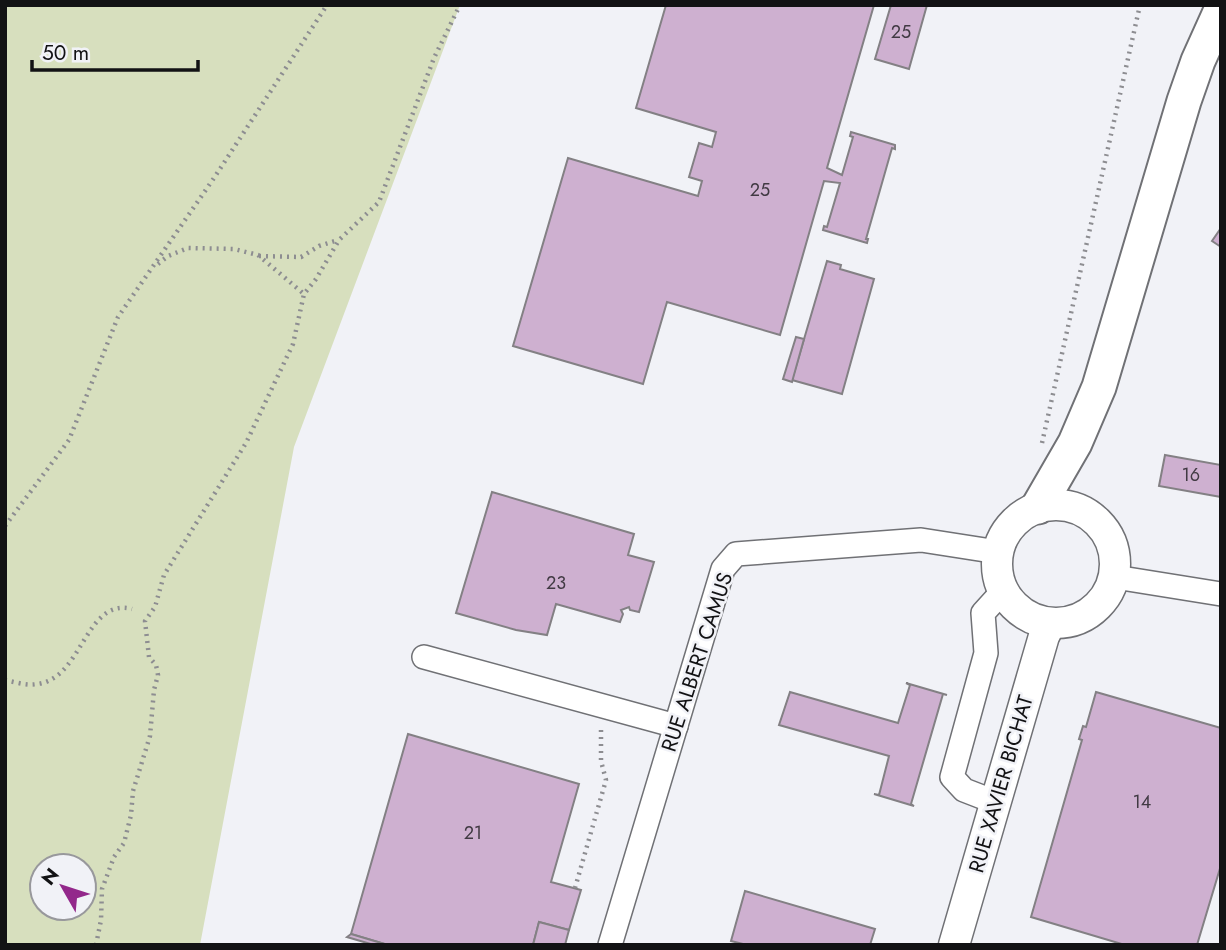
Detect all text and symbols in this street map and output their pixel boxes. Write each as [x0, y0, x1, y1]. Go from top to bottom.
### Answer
house number: 25 [891, 19, 911, 45]
scale bar [32, 28, 198, 72]
text: 50 m [42, 38, 89, 68]
house number: 25 [750, 177, 770, 203]
house number: 16 [1182, 462, 1200, 488]
street label: RUE ALBERT CAMUS [654, 569, 740, 755]
house number: 23 [546, 570, 566, 596]
street label: RUE XAVIER BICHAT [961, 692, 1041, 876]
house number: 14 [1133, 789, 1151, 815]
house number: 21 [464, 820, 482, 846]
north arrow [28, 852, 98, 922]
text: N [35, 862, 65, 891]

